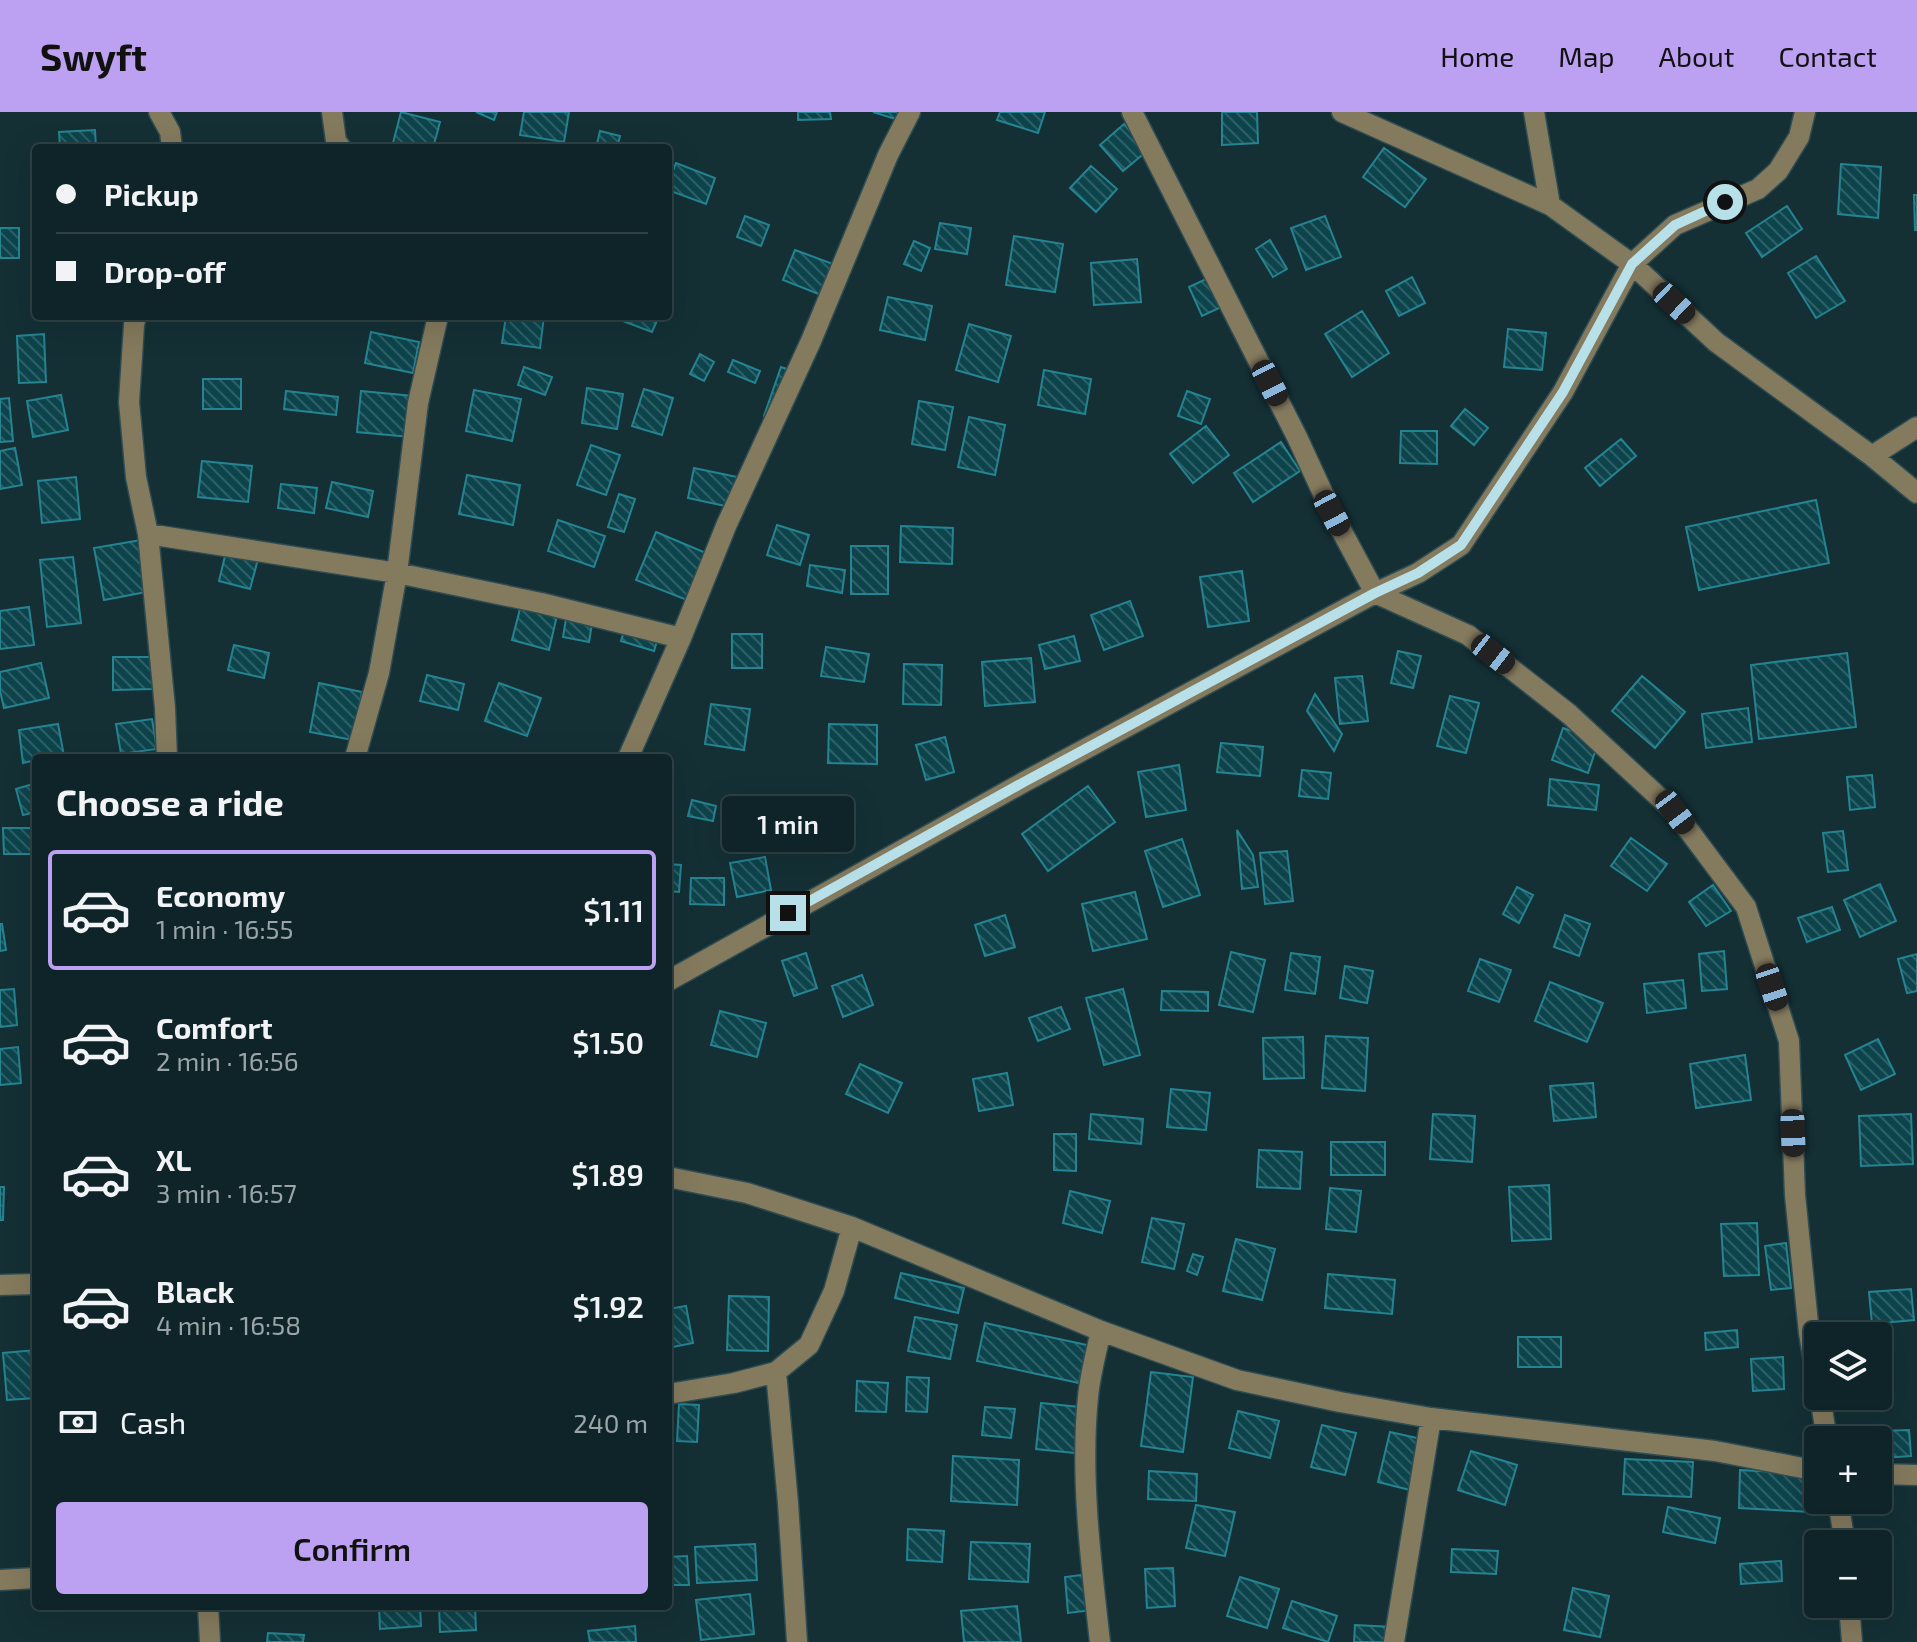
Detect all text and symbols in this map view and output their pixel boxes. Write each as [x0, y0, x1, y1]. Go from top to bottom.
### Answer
text: Swyft [40, 33, 147, 79]
text: Home [1440, 39, 1514, 73]
text: Map [1558, 39, 1615, 73]
text: About [1659, 39, 1734, 73]
text: Contact [1778, 39, 1877, 73]
text: Pickup [104, 176, 199, 212]
route start [1707, 184, 1743, 220]
text: Drop-off [104, 253, 226, 289]
car [1648, 278, 1700, 328]
car [1248, 356, 1292, 410]
car [1310, 486, 1354, 540]
car [1467, 630, 1519, 678]
text: Choose a ride [56, 780, 284, 823]
car [1651, 786, 1699, 838]
callout: 1 min [722, 797, 854, 853]
text: 1 min [757, 808, 819, 839]
icon: car [60, 874, 132, 946]
text: Economy [156, 877, 285, 913]
text: $1.11 [583, 892, 644, 928]
route end [770, 895, 806, 931]
text: 1 min · 16:55 [156, 913, 293, 944]
car [1753, 960, 1791, 1014]
icon: car [60, 1006, 132, 1078]
text: Comfort [156, 1009, 273, 1045]
text: $1.50 [572, 1024, 644, 1060]
text: 2 min · 16:56 [156, 1045, 299, 1076]
car [1780, 1109, 1806, 1157]
icon: car [60, 1138, 132, 1210]
text: XL [156, 1141, 191, 1177]
text: $1.89 [571, 1156, 644, 1192]
text: 3 min · 16:57 [156, 1177, 297, 1208]
icon: car [60, 1270, 132, 1342]
text: Black [156, 1273, 234, 1309]
text: $1.92 [572, 1288, 644, 1324]
text: 4 min · 16:58 [156, 1309, 301, 1340]
map controls [1804, 1322, 1892, 1618]
button: layers [1804, 1322, 1892, 1410]
icon: cash [56, 1400, 100, 1444]
text: Cash [120, 1404, 186, 1440]
text: 240 m [573, 1407, 648, 1438]
button: + [1804, 1426, 1892, 1514]
button: Confirm [56, 1502, 648, 1594]
button: − [1804, 1530, 1892, 1618]

